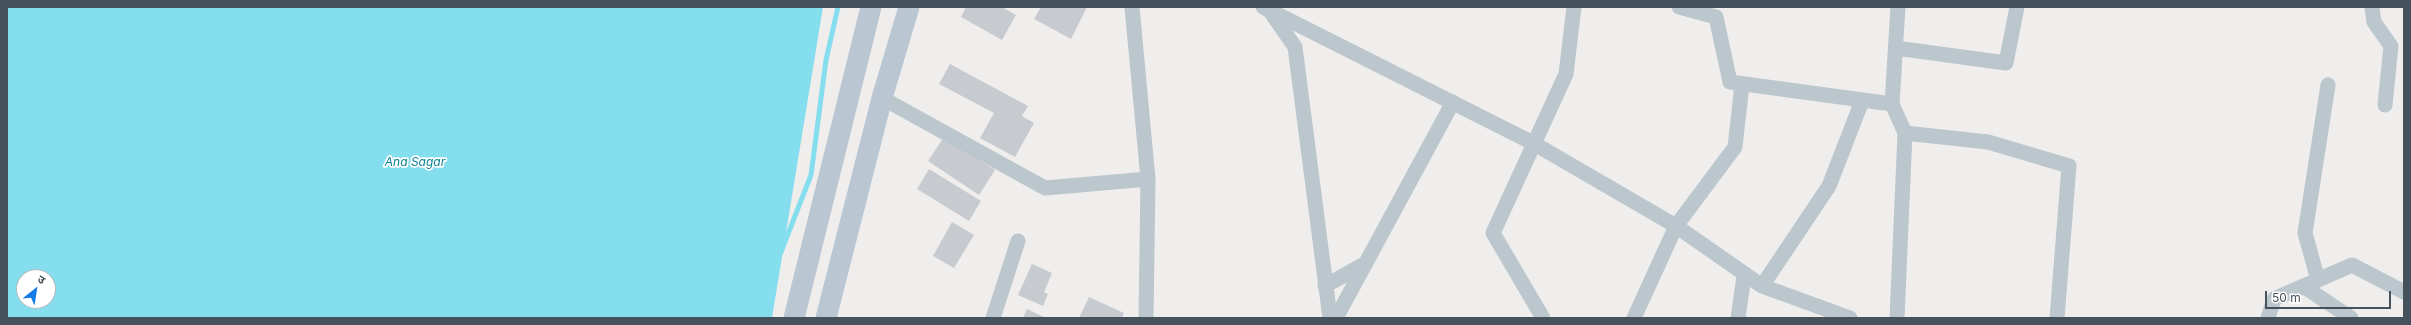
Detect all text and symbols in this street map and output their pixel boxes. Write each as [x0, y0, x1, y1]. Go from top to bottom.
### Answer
water label: Ana Sagar [385, 155, 445, 169]
north arrow [16, 269, 56, 309]
text: उ [35, 272, 48, 287]
scale bar [2267, 283, 2393, 309]
text: 50 m [2272, 290, 2301, 305]

